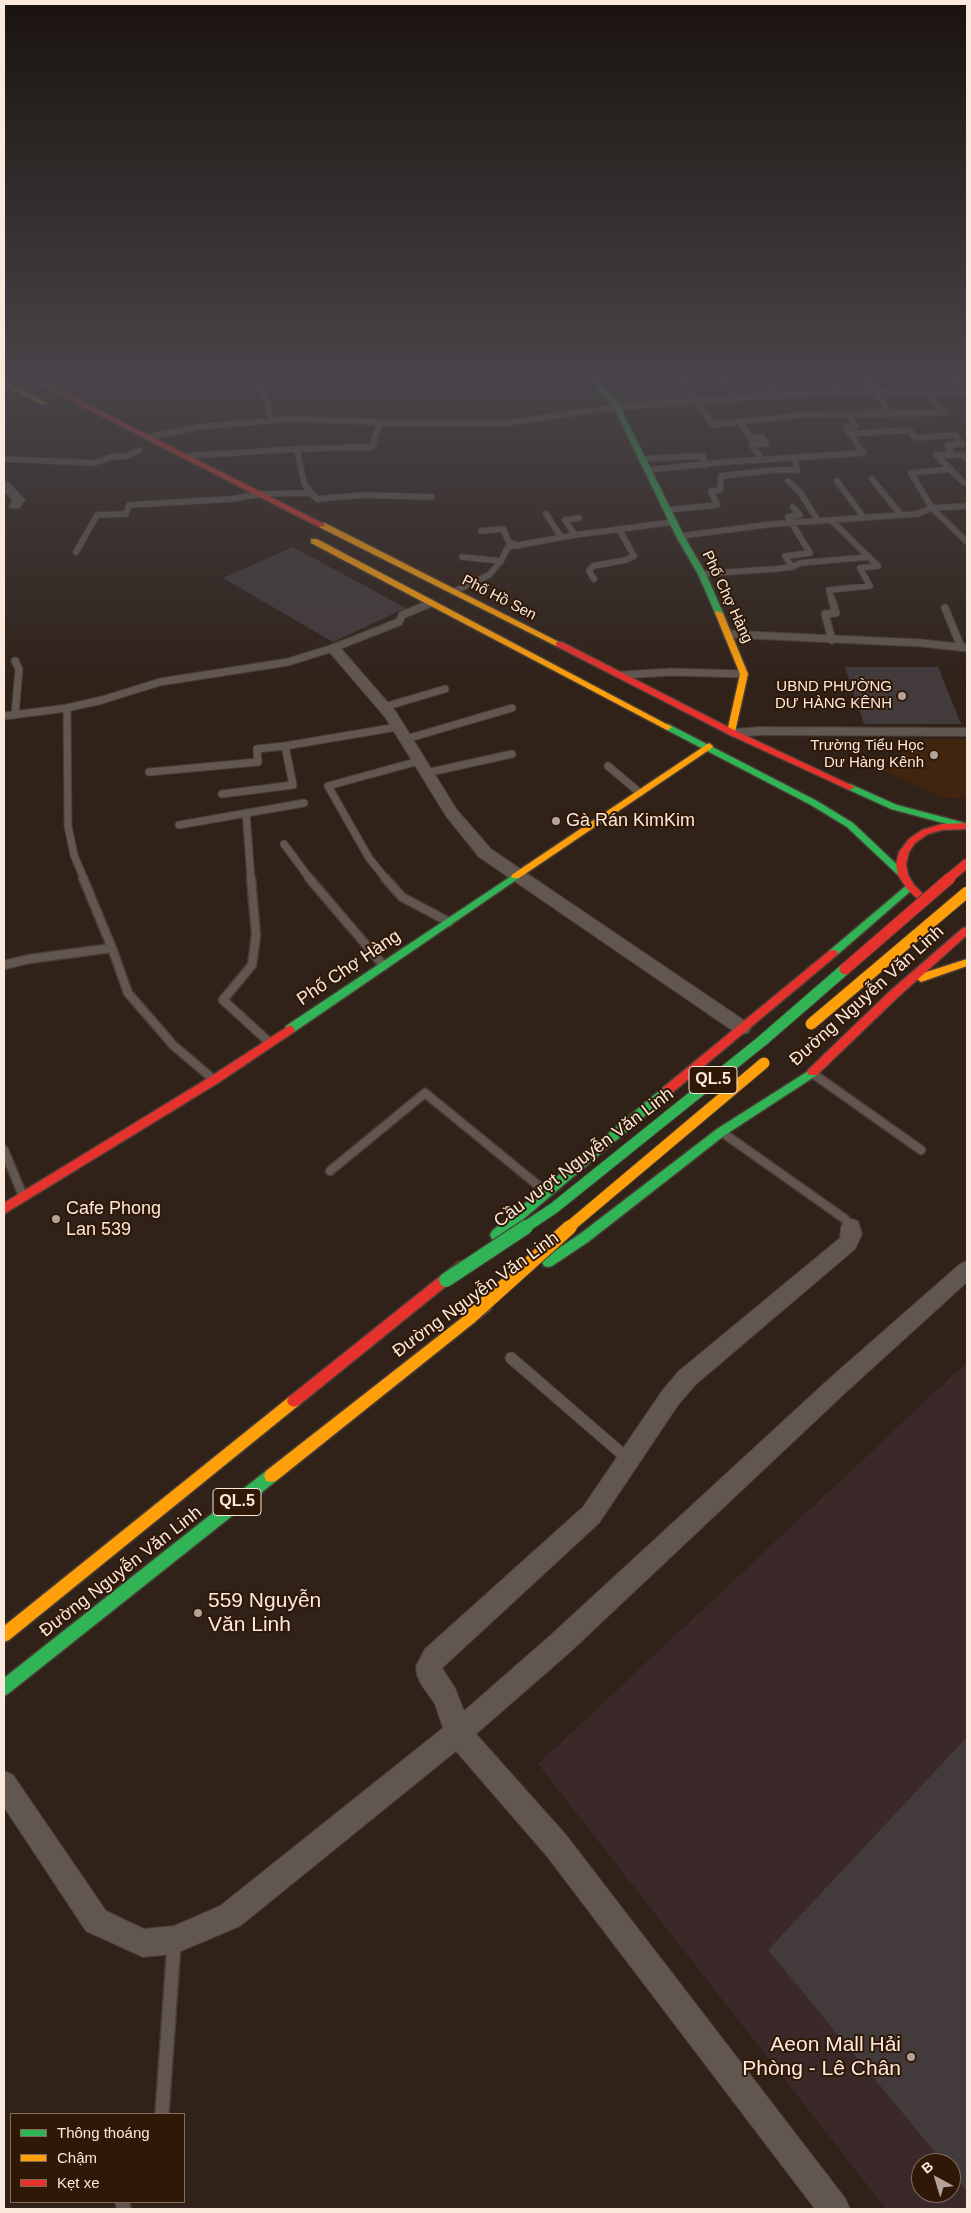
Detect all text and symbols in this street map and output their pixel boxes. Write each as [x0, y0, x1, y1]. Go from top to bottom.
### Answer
street label: Phố Chợ Hàng [698, 548, 756, 646]
street label: Phố Hồ Sen [459, 572, 539, 624]
place label: UBND PHƯỜNG DƯ HÀNG KÊNH [775, 678, 892, 713]
marker: UBND PHƯỜNG DƯ HÀNG KÊNH [896, 690, 908, 702]
place label: Trường Tiểu Học Dư Hàng Kênh [810, 737, 924, 772]
marker: Trường Tiểu Học Dư Hàng Kênh [928, 749, 940, 761]
place label: Gà Rán KimKim [566, 810, 695, 832]
marker: Gà Rán KimKim [550, 815, 562, 827]
street label: Đường Nguyễn Văn Linh [785, 921, 949, 1071]
street label: Phố Chợ Hàng [293, 926, 405, 1010]
road number: QL.5 [689, 1066, 737, 1094]
street label: Cầu vượt Nguyễn Văn Linh [490, 1083, 678, 1233]
place label: Cafe Phong Lan 539 [66, 1198, 161, 1240]
marker: Cafe Phong Lan 539 [50, 1213, 62, 1225]
street label: Đường Nguyễn Văn Linh [389, 1227, 563, 1363]
road number: QL.5 [213, 1488, 261, 1515]
street label: Đường Nguyễn Văn Linh [36, 1502, 206, 1642]
place label: 559 Nguyễn Văn Linh [208, 1588, 321, 1638]
marker: 559 Nguyễn Văn Linh [192, 1607, 204, 1619]
place label: Aeon Mall Hải Phòng - Lê Chân [742, 2032, 901, 2082]
marker: Aeon Mall Hải Phòng - Lê Chân [905, 2051, 917, 2063]
legend [10, 2113, 185, 2203]
text: Thông thoáng [57, 2124, 150, 2141]
text: Chậm [57, 2149, 97, 2166]
north arrow [911, 2153, 961, 2203]
text: B [918, 2158, 936, 2177]
text: Kẹt xe [57, 2174, 100, 2191]

